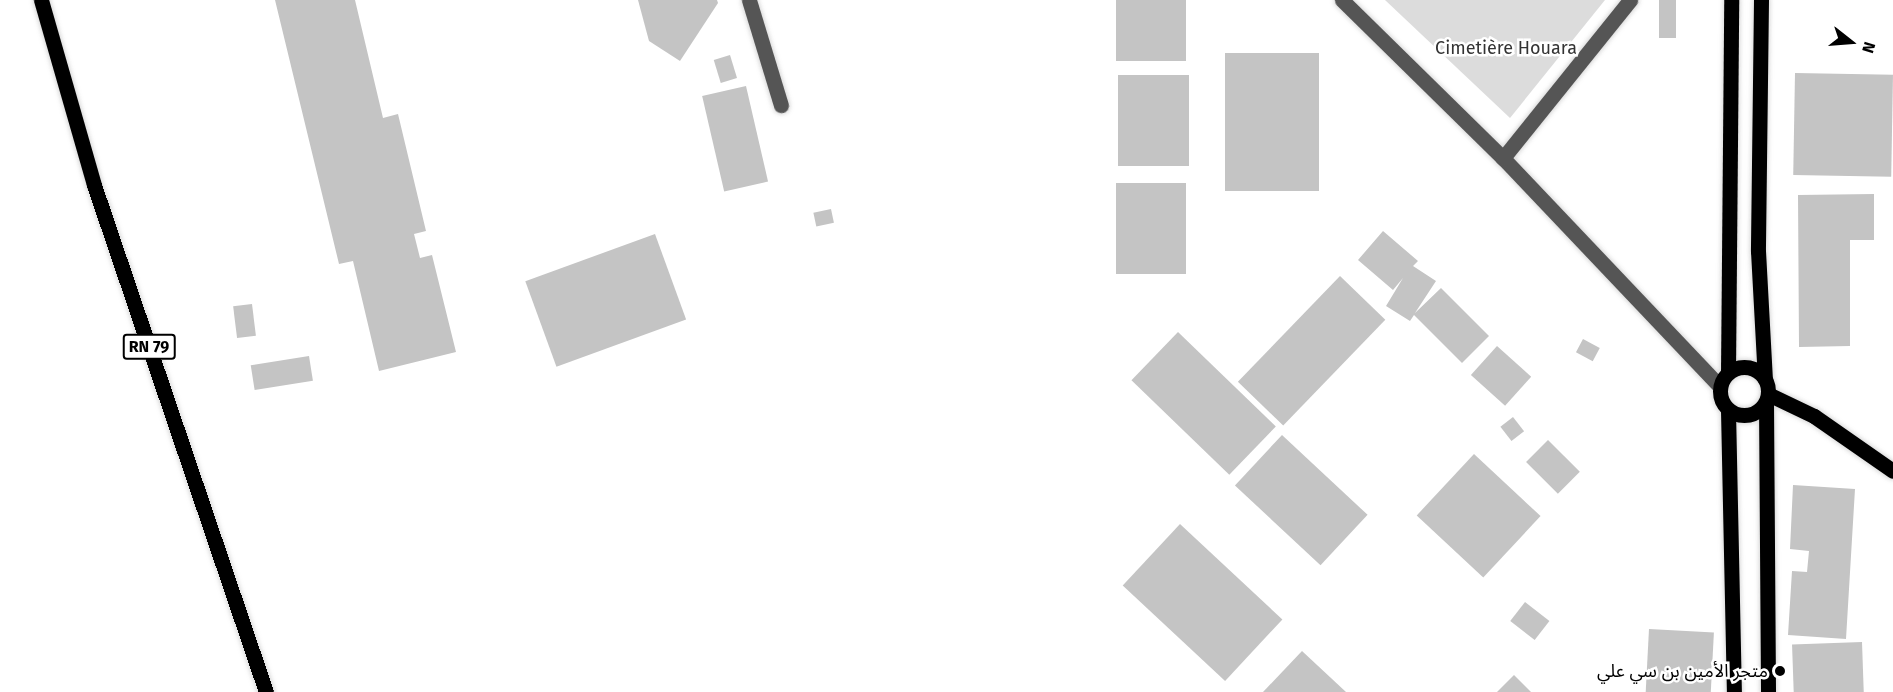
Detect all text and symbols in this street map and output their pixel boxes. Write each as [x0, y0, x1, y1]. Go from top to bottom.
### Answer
north arrow [1821, 12, 1881, 72]
park label: Cimetière Houara [1435, 37, 1577, 59]
text: N [1858, 40, 1879, 55]
road number: RN 79 [122, 334, 176, 360]
place label: متجر الأمين بن سي علي [1597, 660, 1768, 682]
marker: متجر الأمين بن سي علي [1773, 664, 1787, 678]

